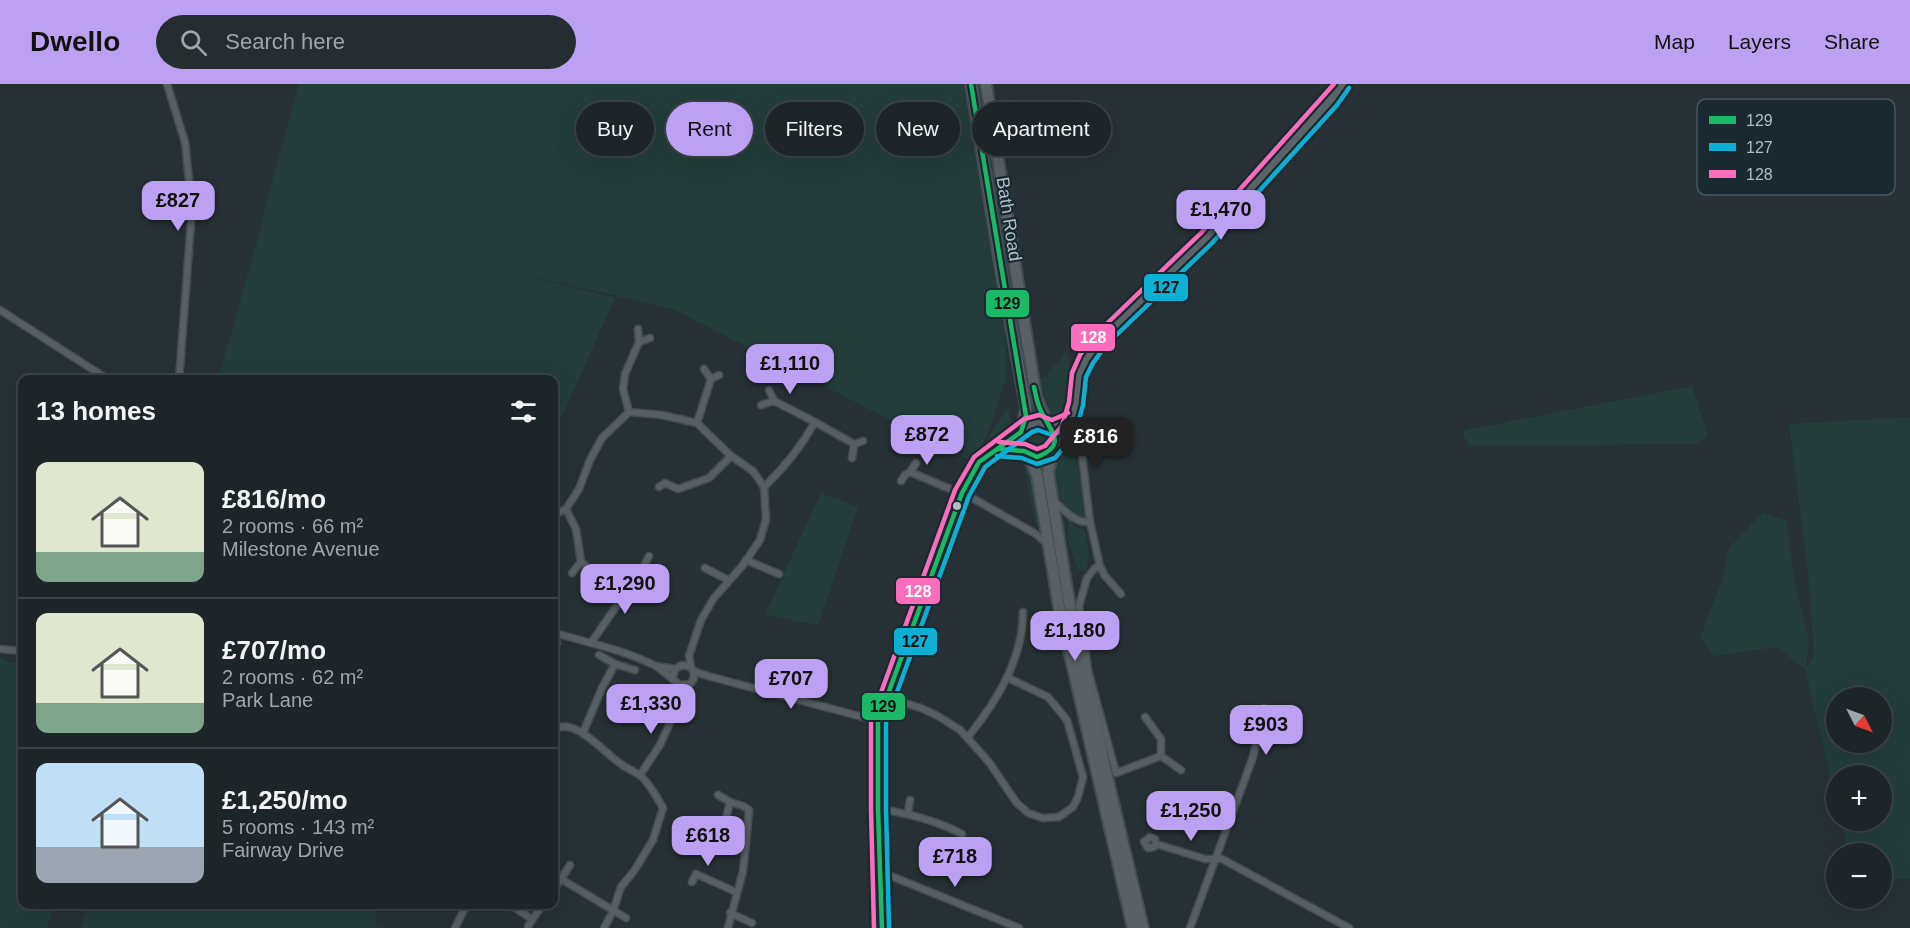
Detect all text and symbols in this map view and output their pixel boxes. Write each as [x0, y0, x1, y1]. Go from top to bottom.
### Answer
search box [156, 15, 576, 69]
text: Dwello [30, 26, 120, 57]
icon: search [177, 26, 210, 59]
text: Search here [225, 29, 345, 54]
text: Map [1654, 30, 1695, 53]
text: Layers [1728, 30, 1791, 53]
text: Share [1824, 30, 1880, 53]
legend [1697, 99, 1895, 195]
chip: Buy [576, 102, 654, 156]
chip: Rent [666, 102, 753, 156]
chip: Filters [765, 102, 864, 156]
chip: New [876, 102, 960, 156]
chip: Apartment [972, 102, 1111, 156]
text: 129 [1746, 112, 1773, 129]
text: 127 [1746, 139, 1773, 156]
text: 128 [1746, 166, 1773, 183]
street label: Bath Road [992, 175, 1026, 263]
pin: £827 [142, 181, 214, 232]
text: £827 [156, 189, 200, 211]
pin: £1,470 [1172, 190, 1270, 241]
text: £1,470 [1190, 198, 1252, 220]
line badge: 127 [1143, 273, 1189, 302]
text: 127 [1153, 279, 1179, 296]
line badge: 129 [985, 289, 1030, 318]
text: 129 [994, 295, 1020, 312]
line badge: 128 [1070, 323, 1116, 352]
text: 128 [1080, 329, 1106, 346]
pin: £1,110 [741, 344, 839, 395]
text: £1,110 [760, 352, 820, 374]
icon: filters [507, 395, 540, 428]
text: 13 homes [36, 396, 156, 426]
pin: £872 [891, 415, 963, 466]
pin: £816 [1060, 417, 1132, 468]
text: £872 [905, 423, 949, 445]
text: £816 [1074, 425, 1118, 447]
text: £816/mo [222, 484, 326, 514]
icon: home [84, 486, 156, 558]
unlabelled marker [951, 500, 963, 512]
text: 2 rooms · 66 m² [222, 515, 363, 537]
text: Milestone Avenue [222, 538, 380, 560]
pin: £1,290 [576, 564, 674, 615]
text: £1,290 [594, 572, 656, 594]
line badge: 128 [895, 577, 941, 605]
text: 128 [905, 583, 931, 600]
pin: £1,180 [1026, 611, 1124, 662]
text: £1,180 [1044, 619, 1106, 641]
line badge: 127 [893, 627, 938, 656]
text: 127 [902, 633, 928, 650]
text: £707/mo [222, 635, 326, 665]
icon: home [84, 637, 156, 709]
pin: £707 [755, 659, 827, 710]
text: 2 rooms · 62 m² [222, 666, 363, 688]
text: £707 [769, 667, 813, 689]
pin: £1,330 [602, 684, 700, 735]
north arrow [1826, 687, 1892, 753]
map controls [1826, 687, 1892, 909]
text: Park Lane [222, 689, 313, 711]
text: £1,330 [620, 692, 682, 714]
line badge: 129 [861, 692, 906, 721]
text: 129 [870, 698, 896, 715]
pin: £903 [1230, 705, 1302, 756]
text: £903 [1244, 713, 1288, 735]
button: + [1826, 765, 1892, 831]
text: £1,250/mo [222, 785, 348, 815]
icon: home [84, 787, 156, 859]
pin: £1,250 [1142, 791, 1240, 842]
text: £1,250 [1160, 799, 1222, 821]
text: 5 rooms · 143 m² [222, 816, 374, 838]
pin: £618 [672, 816, 744, 867]
text: £618 [686, 824, 730, 846]
pin: £718 [919, 837, 991, 888]
text: Fairway Drive [222, 839, 344, 861]
button: − [1826, 843, 1892, 909]
text: £718 [933, 845, 977, 867]

